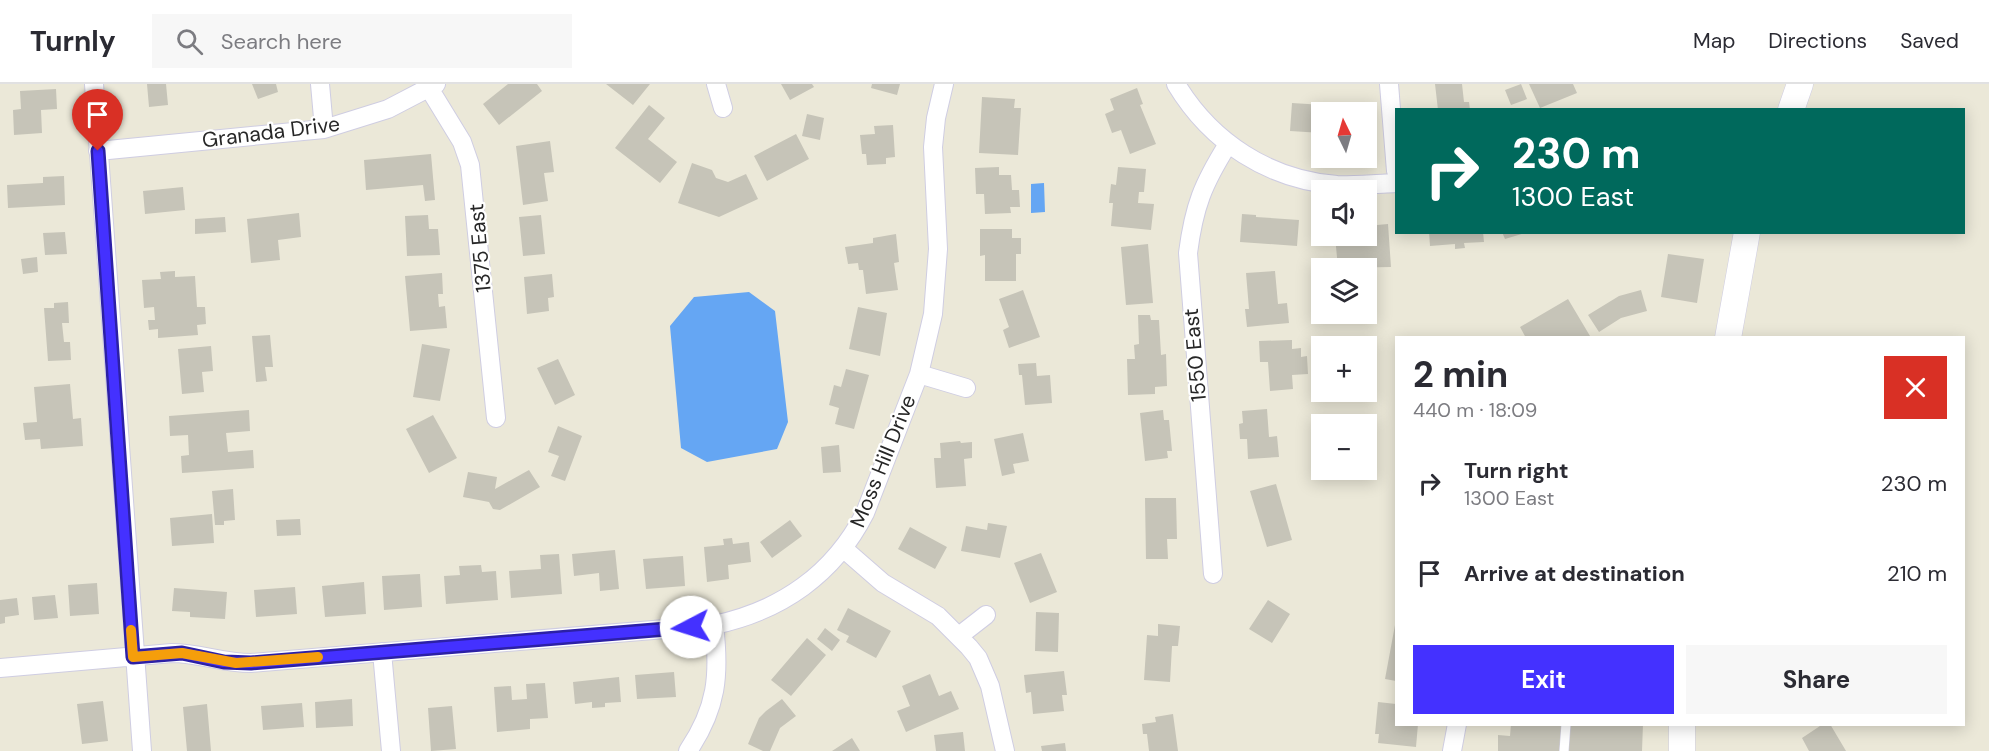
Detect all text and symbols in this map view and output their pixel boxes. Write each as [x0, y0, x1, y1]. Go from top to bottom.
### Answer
search box [152, 14, 572, 68]
text: Turnly [30, 23, 116, 60]
icon: search [173, 25, 206, 58]
text: Search here [221, 27, 342, 56]
text: Map [1693, 27, 1735, 55]
text: Directions [1768, 27, 1867, 55]
text: Saved [1900, 27, 1959, 55]
pin [72, 89, 123, 151]
icon: arrive [81, 98, 114, 131]
north arrow [1311, 102, 1377, 168]
map controls [1311, 102, 1377, 480]
street label: Granada Drive [201, 110, 342, 154]
text: 230 m [1512, 126, 1641, 181]
icon: right [1413, 132, 1491, 210]
text: 1300 East [1512, 179, 1634, 214]
button: sound [1311, 180, 1377, 246]
street label: 1375 East [462, 202, 498, 294]
button: layers [1311, 258, 1377, 324]
street label: 1550 East [1177, 307, 1213, 403]
button: + [1311, 336, 1377, 402]
text: 2 min [1413, 351, 1508, 398]
button: close [1884, 356, 1947, 419]
street label: Moss Hill Drive [844, 390, 922, 532]
text: 440 m · 18:09 [1413, 397, 1537, 423]
button: − [1311, 414, 1377, 480]
text: Turn right [1464, 456, 1569, 485]
icon: right [1413, 467, 1446, 500]
text: 230 m [1881, 469, 1947, 498]
text: 1300 East [1464, 485, 1554, 511]
icon: arrive [1413, 557, 1446, 590]
text: Arrive at destination [1464, 559, 1685, 588]
text: 210 m [1887, 559, 1947, 588]
position arrow [659, 595, 723, 659]
button: Exit [1413, 645, 1674, 714]
button: Share [1686, 645, 1947, 714]

